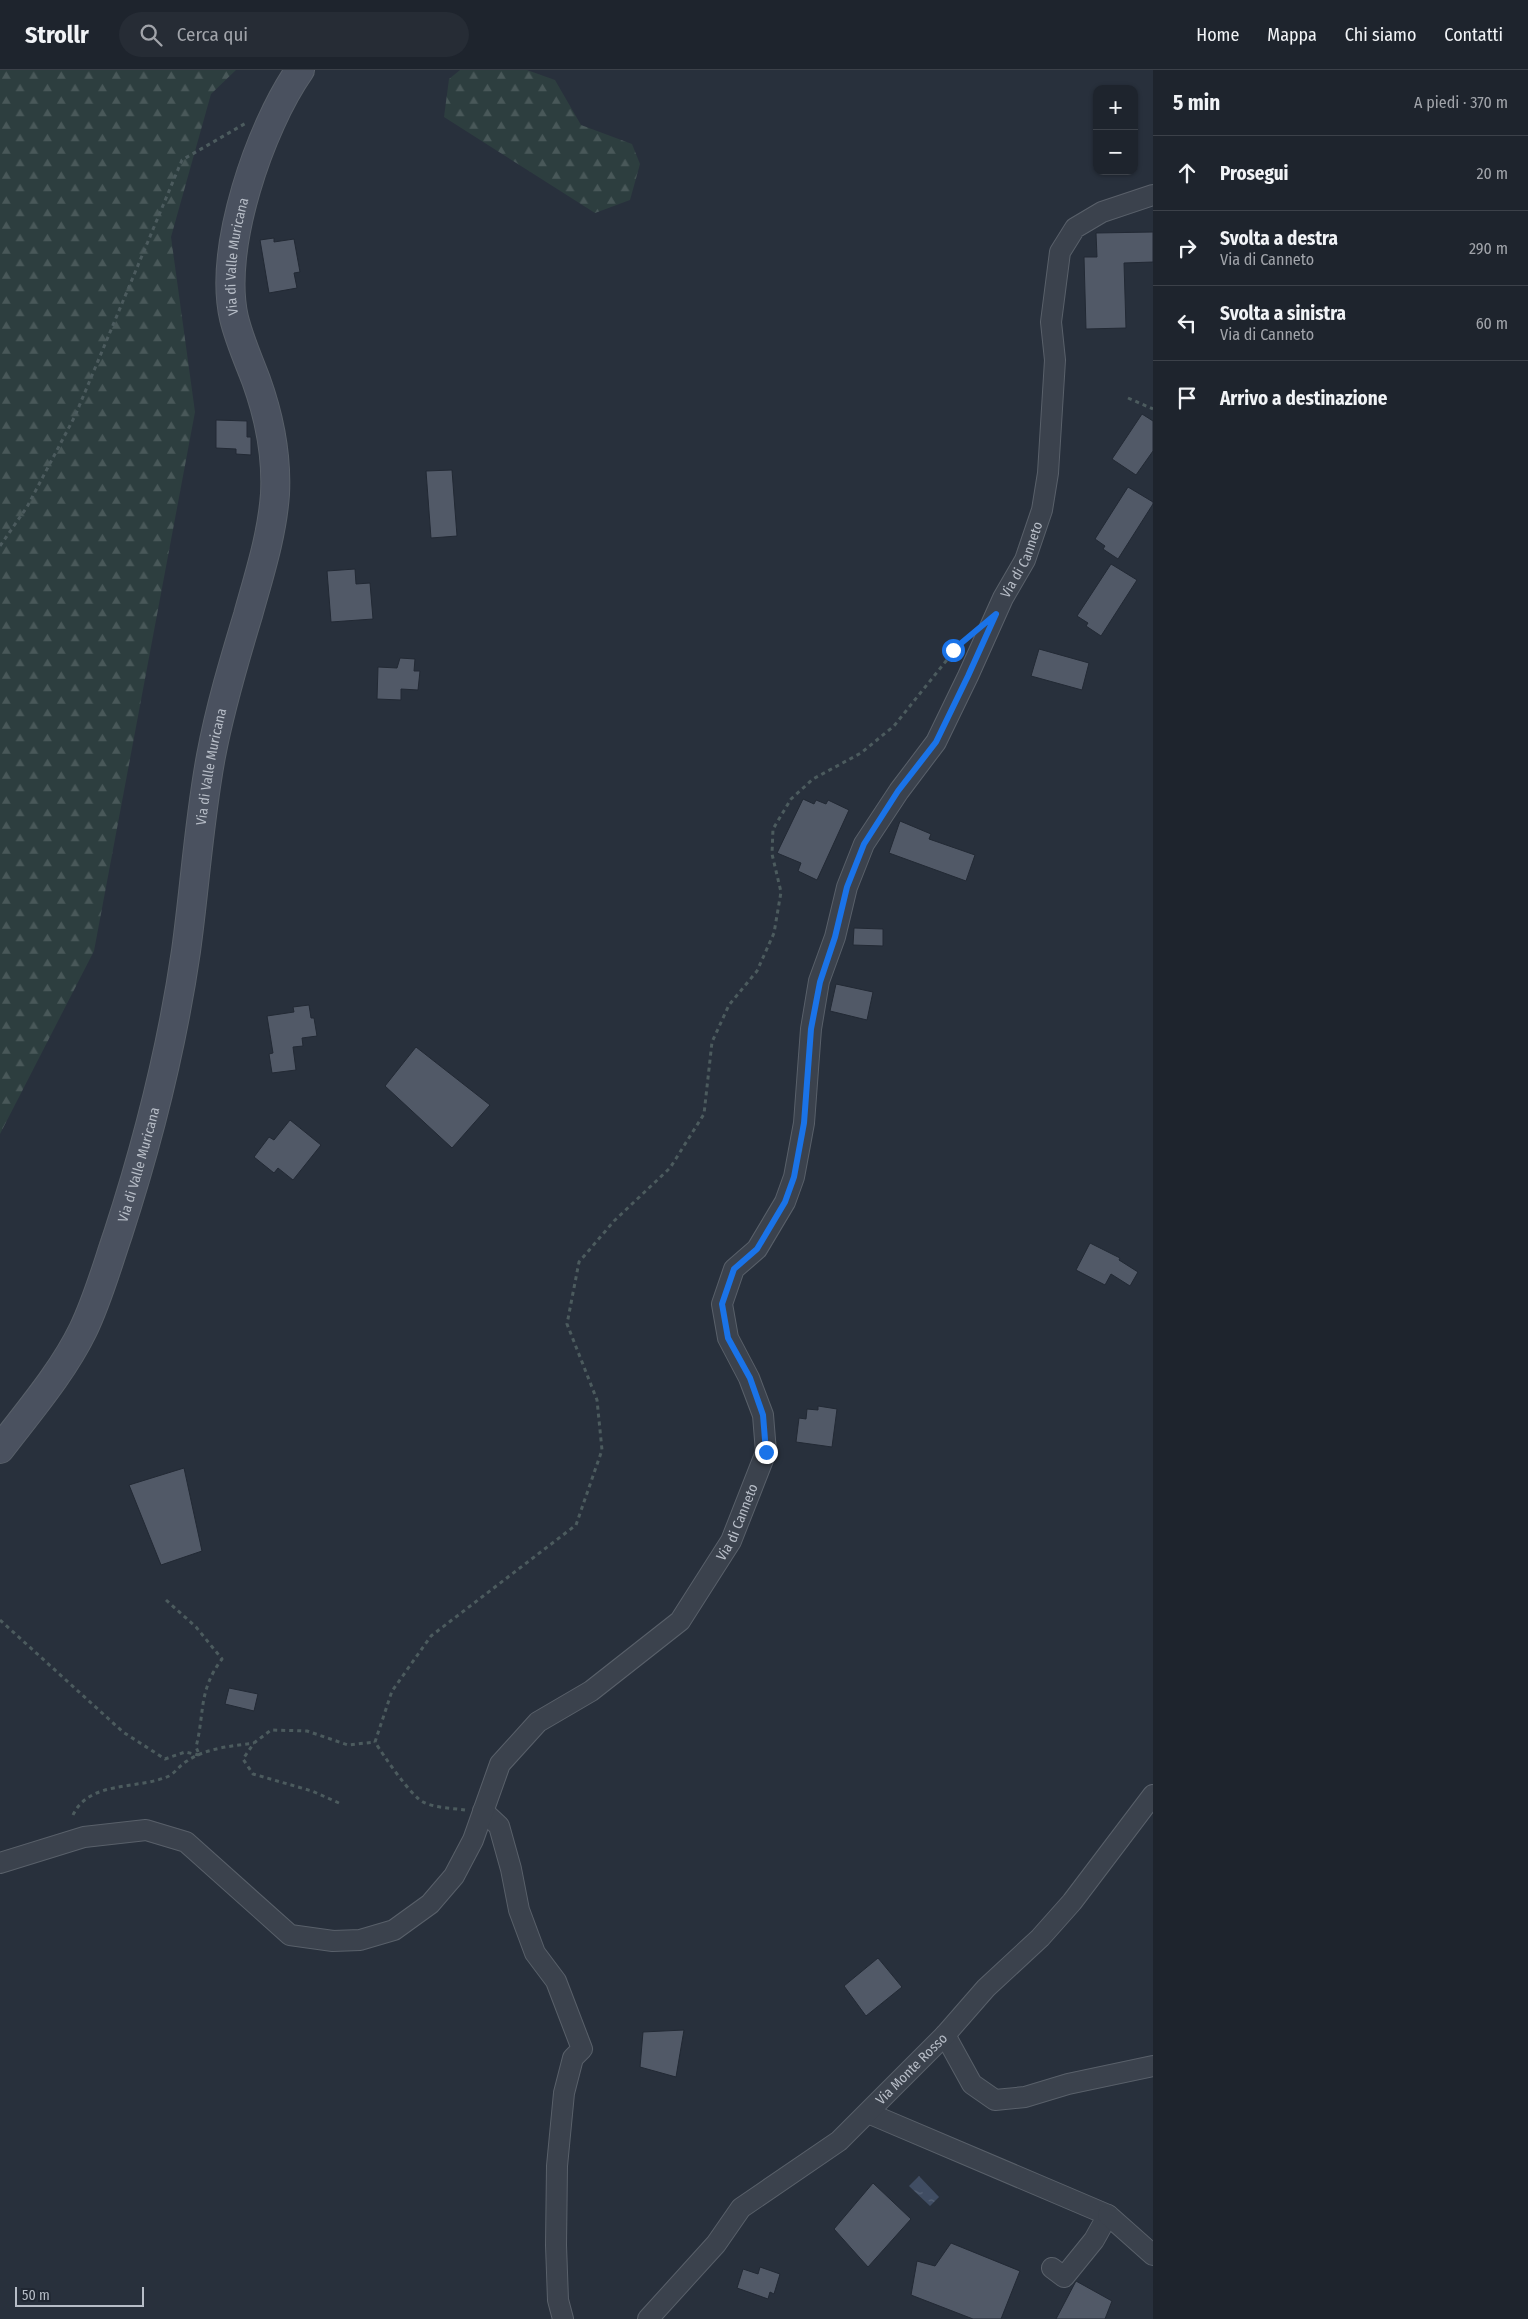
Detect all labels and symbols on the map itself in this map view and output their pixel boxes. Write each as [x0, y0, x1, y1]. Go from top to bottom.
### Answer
street label: Via di Valle Muricana [223, 196, 252, 317]
street label: Via di Canneto [997, 519, 1046, 601]
route start [942, 639, 965, 662]
street label: Via di Valle Muricana [193, 706, 230, 826]
street label: Via di Valle Muricana [114, 1105, 163, 1224]
route end [755, 1441, 778, 1464]
street label: Via di Canneto [713, 1481, 762, 1564]
street label: Via Monte Rosso [872, 2030, 951, 2108]
scale bar [15, 2284, 144, 2307]

